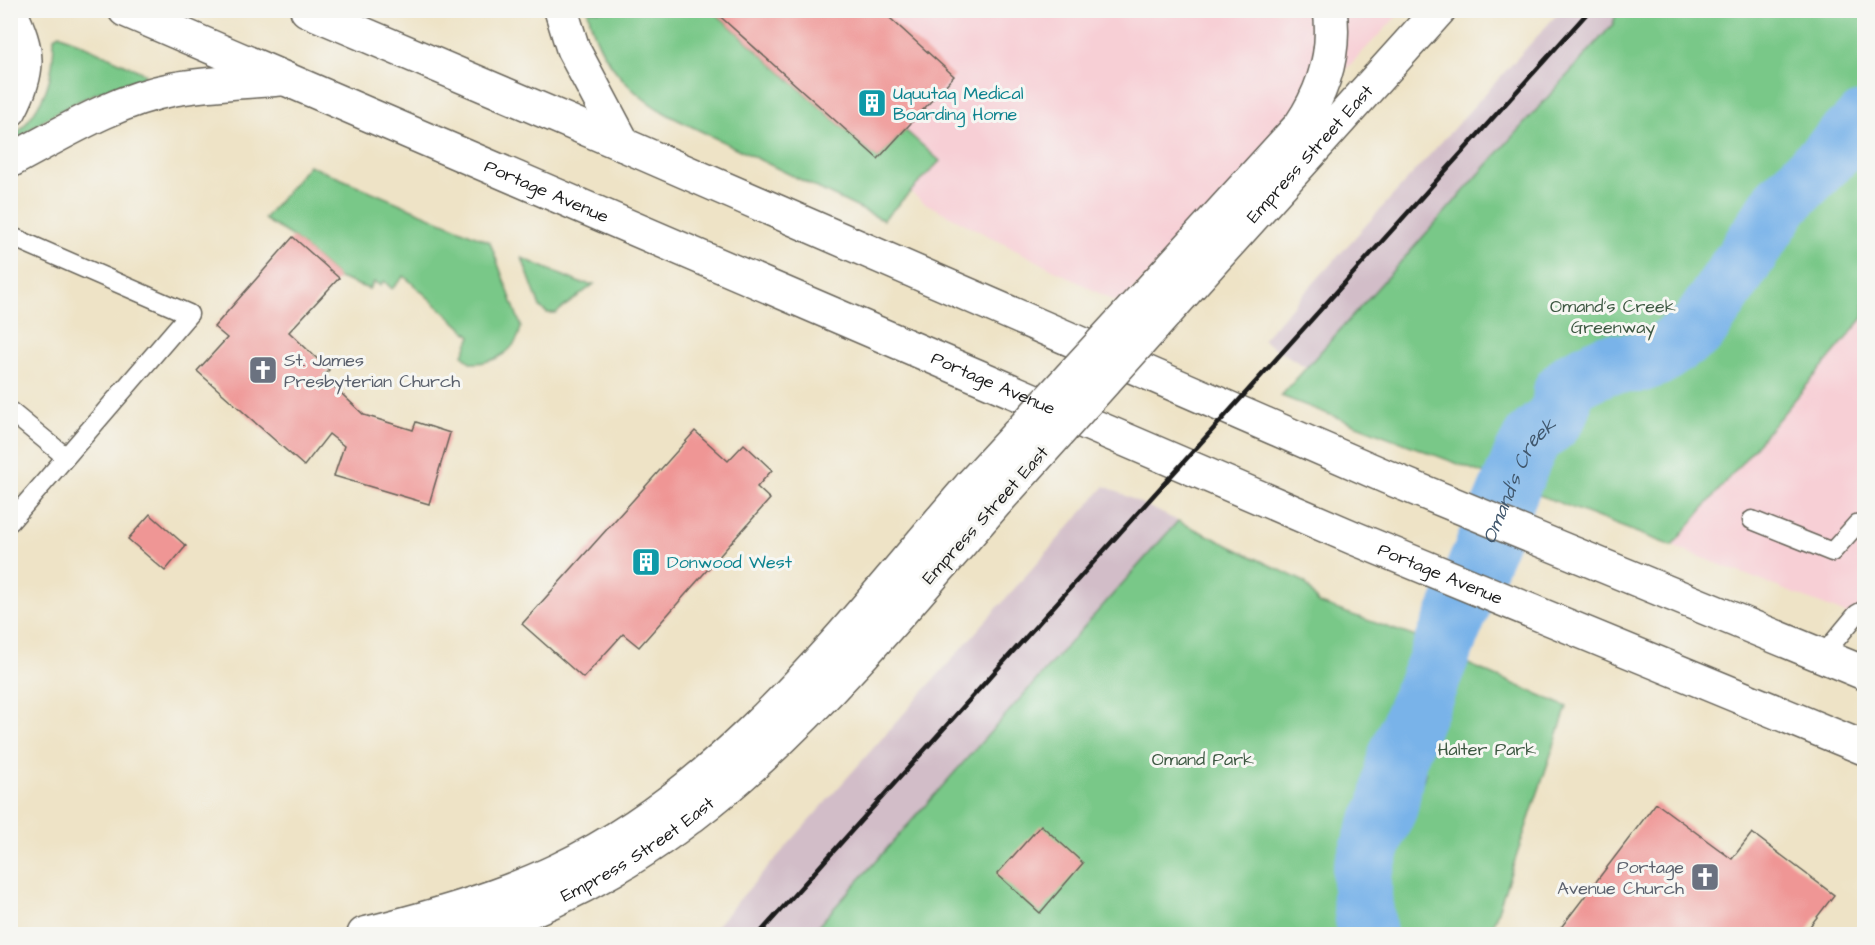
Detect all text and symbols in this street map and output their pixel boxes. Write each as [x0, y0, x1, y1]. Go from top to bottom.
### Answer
street label: Empress Street East [1241, 79, 1379, 229]
place label: Uquutaq Medical Boarding Home [893, 81, 1024, 128]
building icon: Uquutaq Medical Boarding Home [856, 87, 888, 119]
street label: Portage Avenue [481, 154, 613, 229]
park label: Omand's Creek Greenway [1550, 294, 1676, 341]
street label: Portage Avenue [927, 346, 1059, 421]
place label: St. James Presbyterian Church [284, 348, 460, 395]
church icon: St. James Presbyterian Church [247, 354, 279, 386]
water label: Omand's Creek [1475, 411, 1563, 548]
street label: Empress Street East [916, 440, 1055, 590]
street label: Portage Avenue [1374, 537, 1507, 611]
building icon: Donwood West [630, 546, 662, 578]
place label: Donwood West [667, 550, 793, 575]
park label: Halter Park [1438, 737, 1536, 762]
park label: Omand Park [1152, 747, 1254, 772]
street label: Empress Street East [556, 791, 720, 908]
place label: Portage Avenue Church [1557, 855, 1684, 901]
church icon: Portage Avenue Church [1689, 861, 1721, 893]

